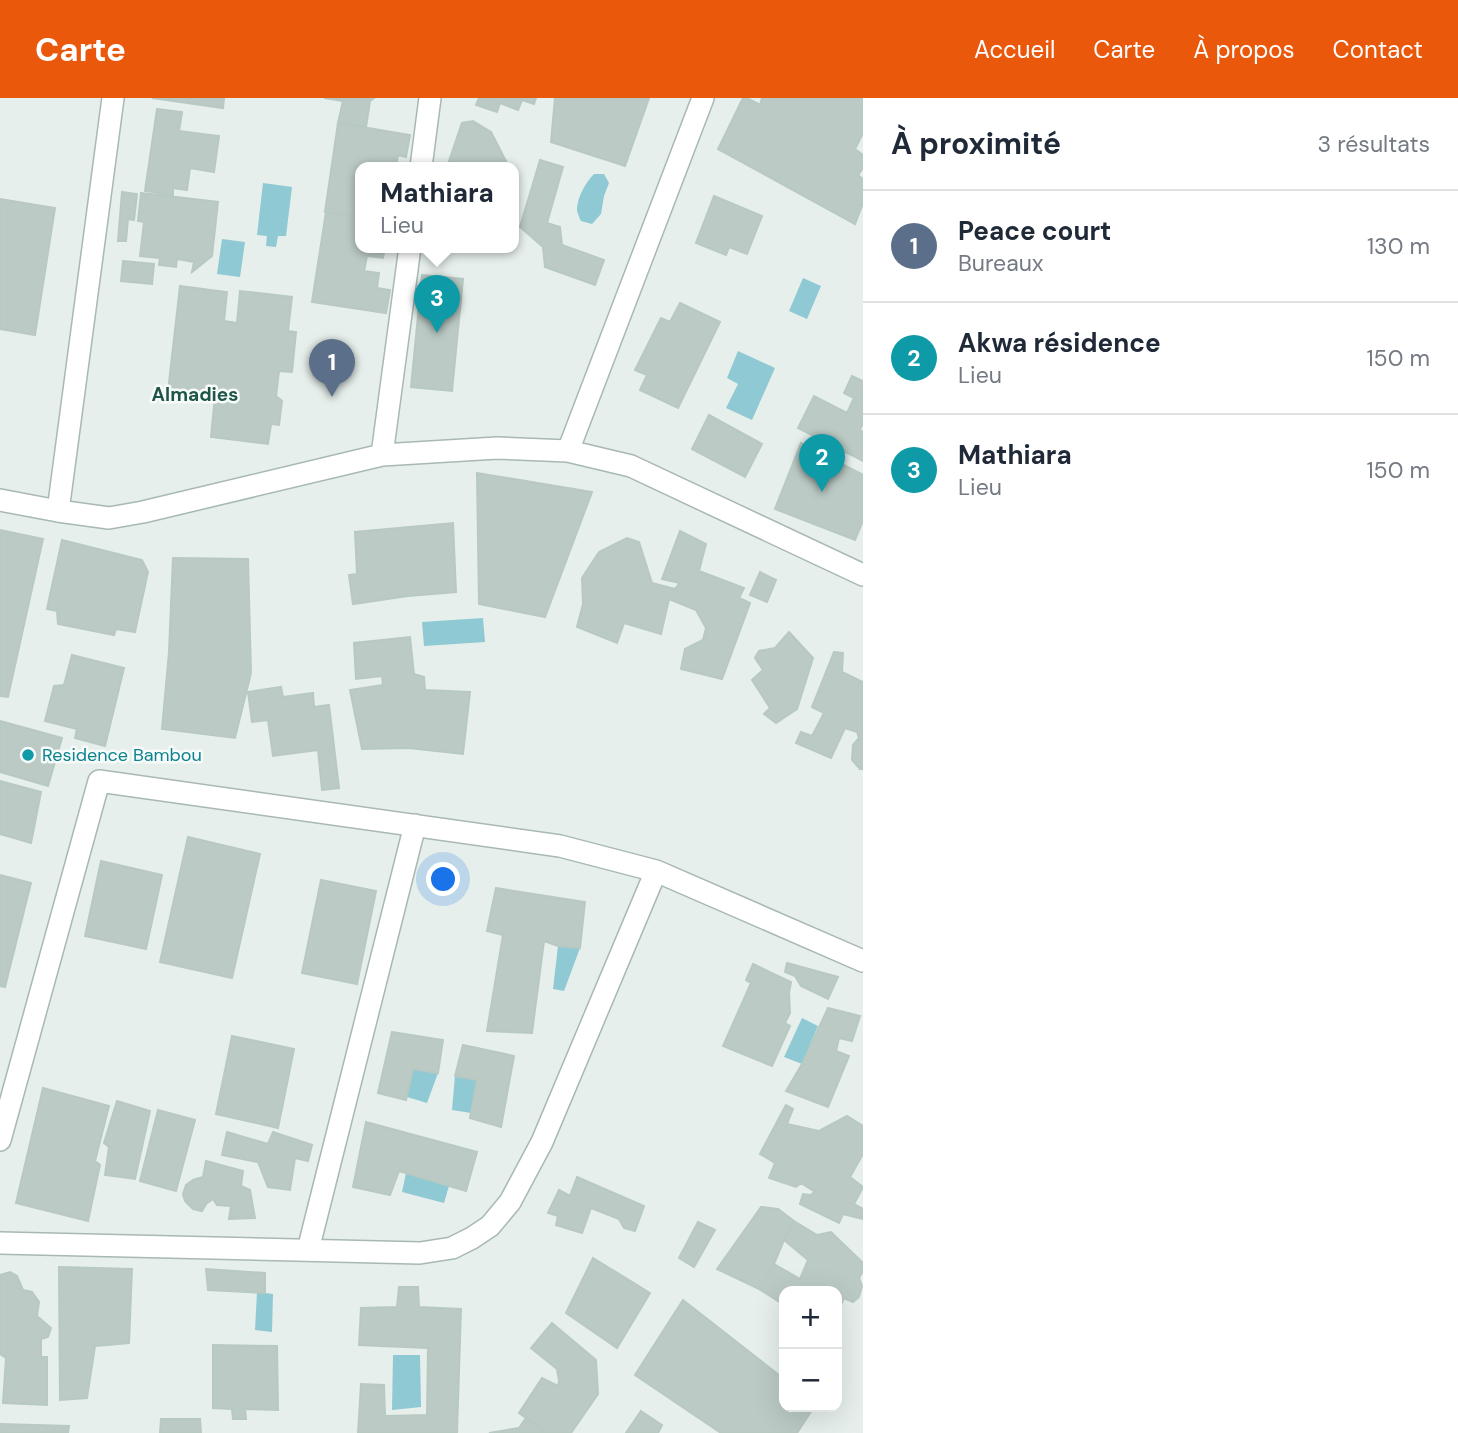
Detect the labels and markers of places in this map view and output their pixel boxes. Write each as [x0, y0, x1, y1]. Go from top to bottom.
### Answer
pin: 3 [414, 275, 460, 333]
pin: 1 [309, 339, 355, 397]
pin: 2 [799, 434, 845, 492]
place label: Residence Bambou [42, 743, 202, 767]
marker: Residence Bambou [20, 747, 36, 763]

